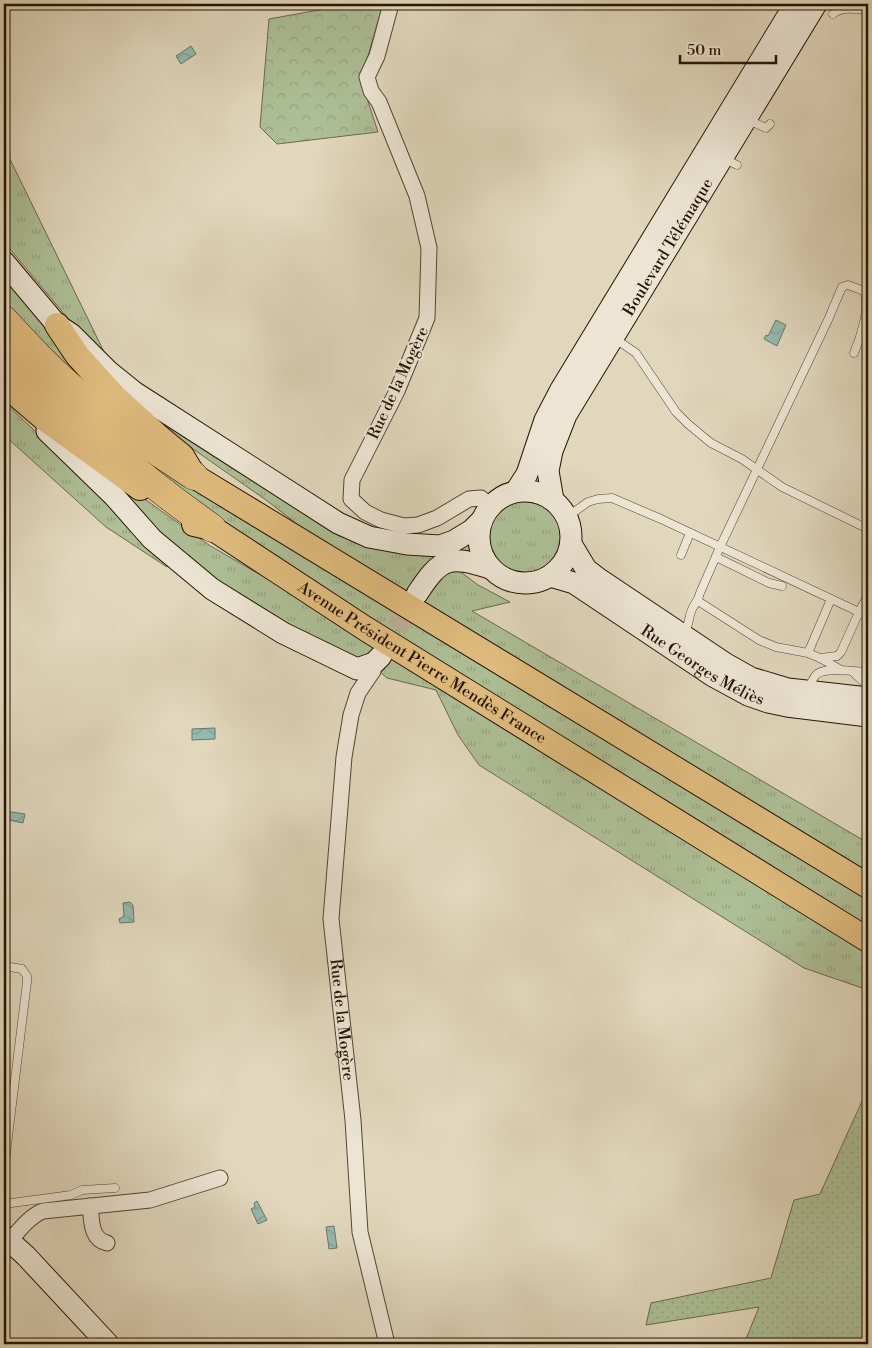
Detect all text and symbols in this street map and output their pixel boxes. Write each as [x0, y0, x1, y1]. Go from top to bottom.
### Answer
scale bar [680, 32, 776, 64]
text: 50 m [687, 41, 721, 60]
street label: Boulevard Télémaque [618, 175, 718, 320]
street label: Rue de la Mogère [363, 323, 433, 443]
street label: Avenue Président Pierre Mendès France [293, 576, 550, 748]
street label: Rue Georges Méliès [637, 621, 767, 710]
street label: Rue de la Mogère [325, 958, 359, 1081]

